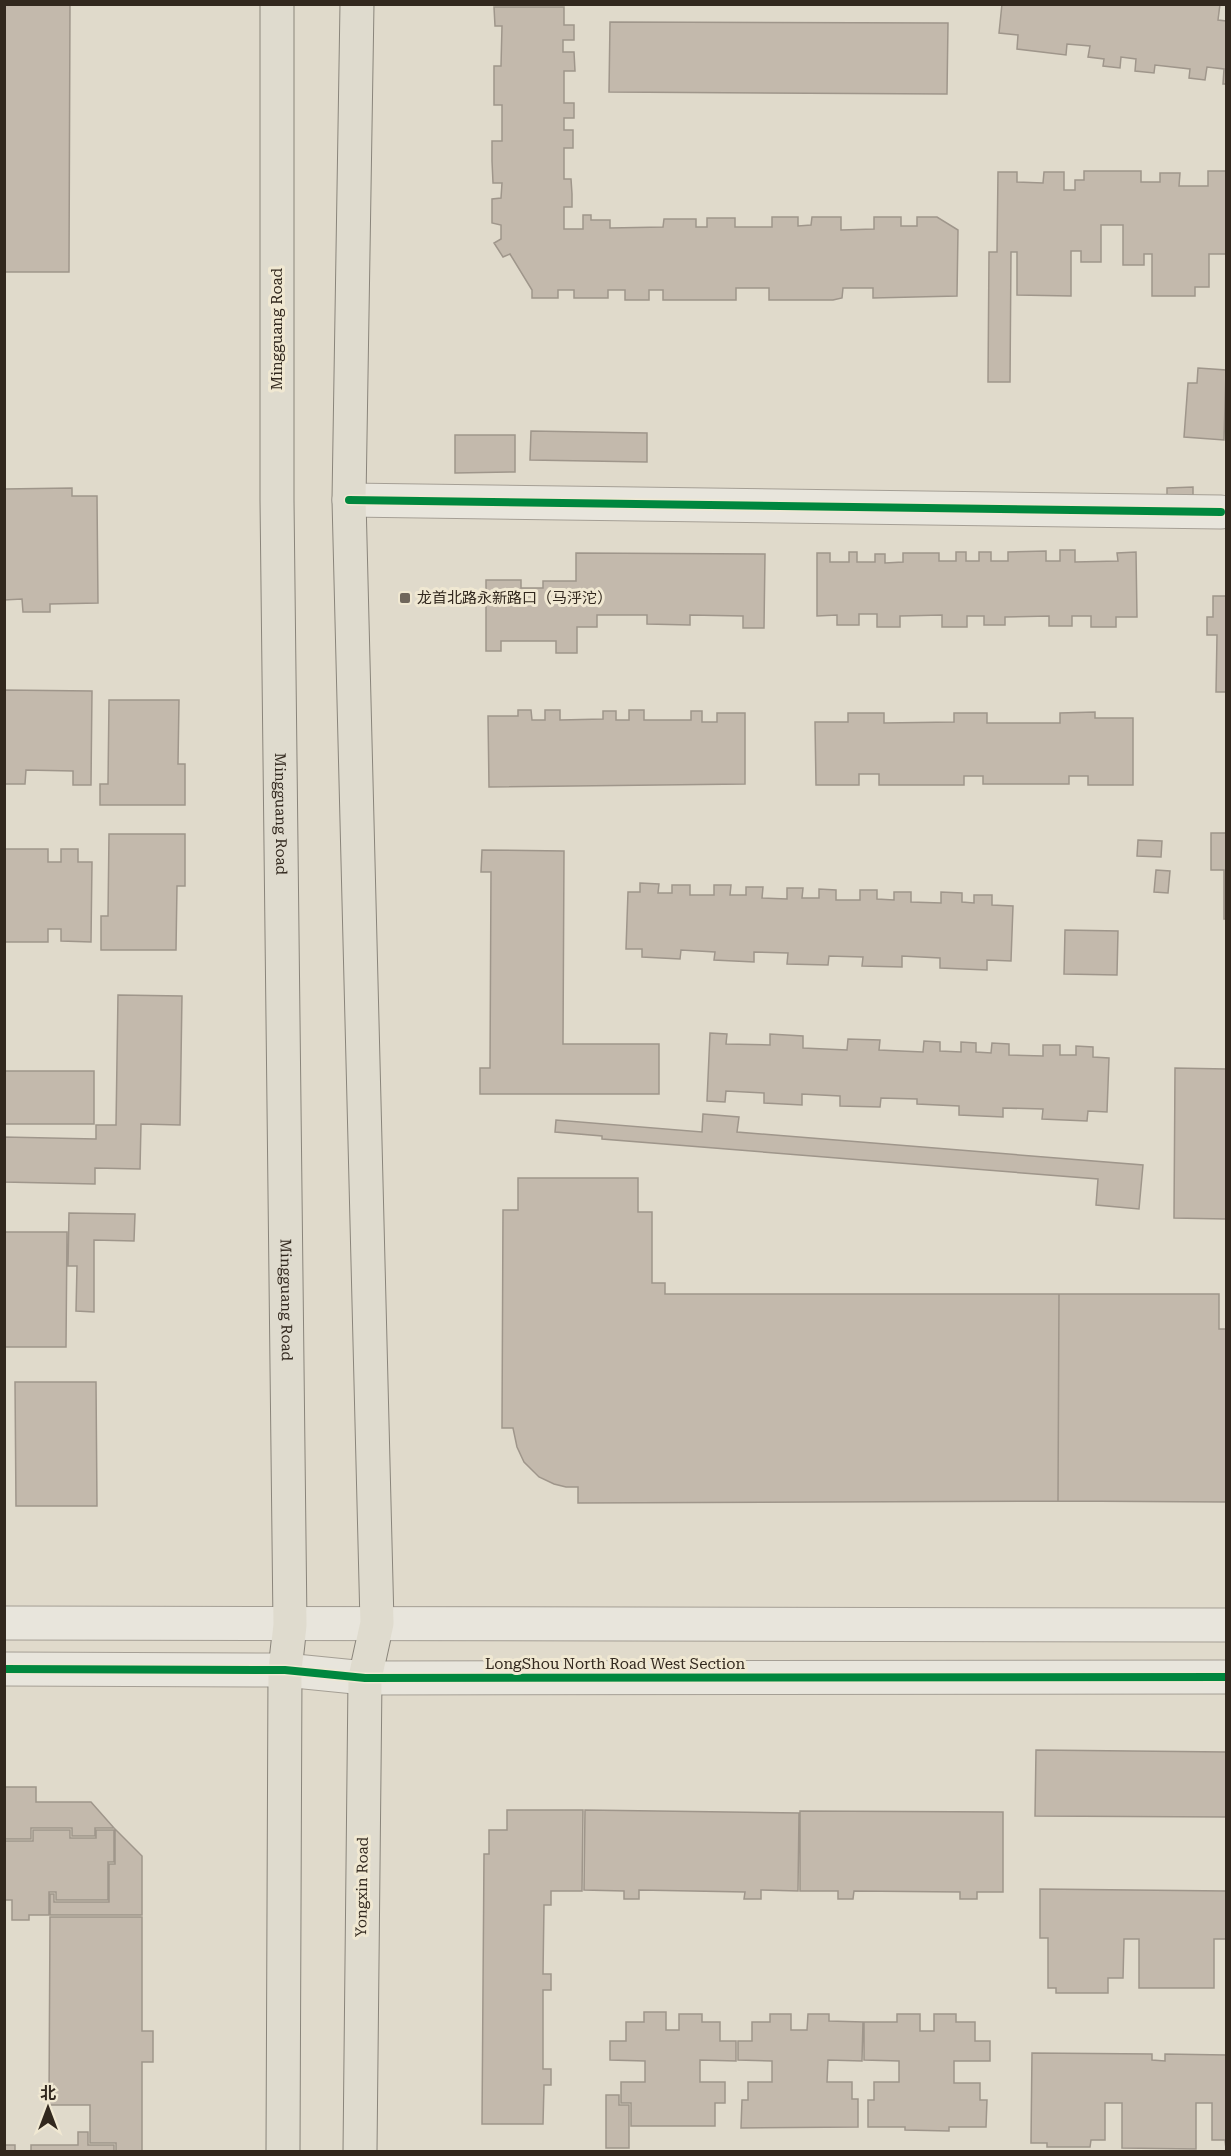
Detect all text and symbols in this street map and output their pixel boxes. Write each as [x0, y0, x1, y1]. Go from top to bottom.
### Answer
street label: Mingguang Road [268, 267, 286, 390]
place label: 龙首北路永新路口（马泘沱） [417, 589, 612, 607]
marker: 龙首北路永新路口（马泘沱） [398, 591, 412, 605]
street label: Mingguang Road [271, 753, 290, 876]
street label: Mingguang Road [277, 1239, 296, 1362]
street label: LongShou North Road West Section [485, 1655, 745, 1673]
street label: Yongxin Road [352, 1836, 372, 1937]
north arrow [18, 2078, 78, 2138]
text: 北 [40, 2084, 56, 2103]

